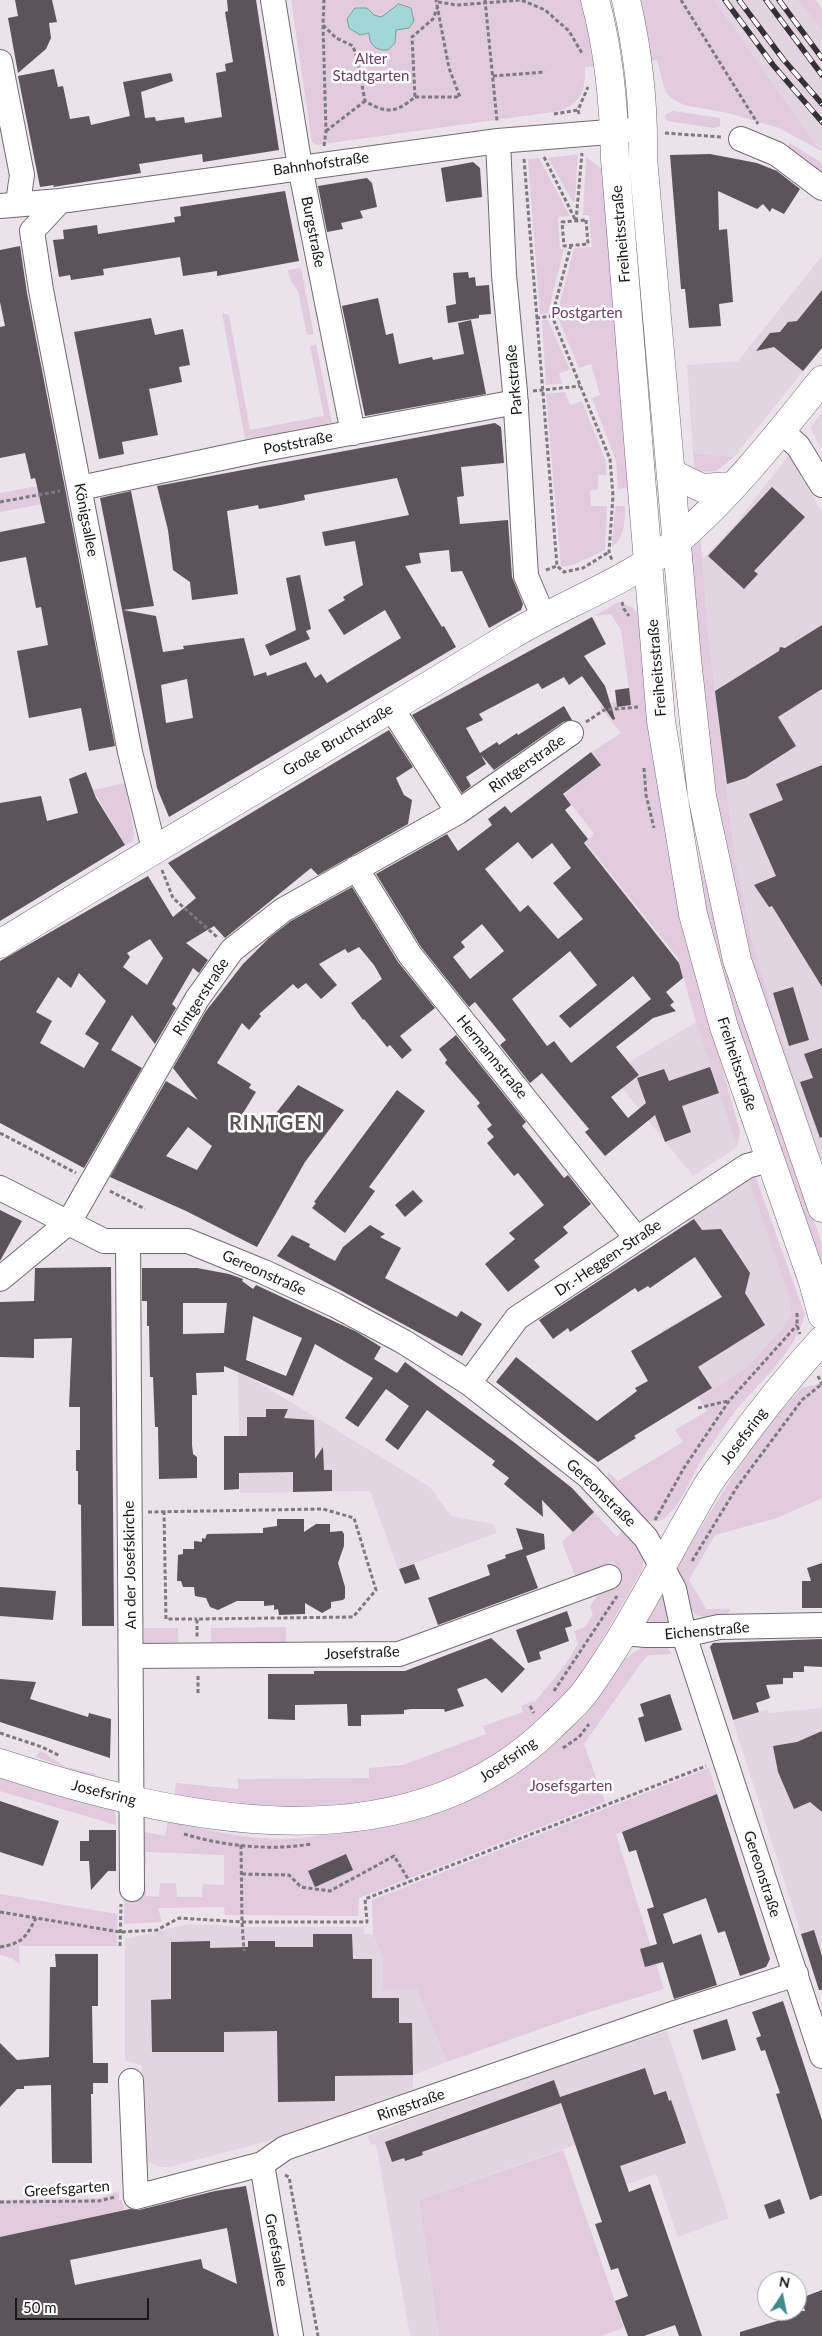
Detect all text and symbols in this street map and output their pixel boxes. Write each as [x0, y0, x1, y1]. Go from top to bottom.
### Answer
park label: Alter Stadtgarten [333, 50, 409, 85]
street label: Bahnhofstraße [272, 148, 370, 180]
street label: Freiheitsstraße [608, 185, 634, 283]
street label: Burgstraße [297, 195, 329, 269]
park label: Postgarten [551, 304, 623, 322]
street label: Parkstraße [502, 344, 526, 416]
street label: Poststraße [262, 427, 334, 459]
street label: Königsallee [70, 482, 102, 558]
street label: Freiheitsstraße [644, 619, 670, 717]
street label: Große Bruchstraße [280, 700, 396, 780]
street label: Rintgerstraße [485, 731, 569, 797]
street label: Rintgerstraße [169, 955, 233, 1039]
street label: Hermannstraße [453, 1012, 531, 1102]
street label: Freiheitsstraße [713, 1015, 761, 1113]
district label: RINTGEN [228, 1112, 324, 1136]
street label: Dr.-Heggen-Straße [551, 1216, 665, 1300]
street label: Gereonstraße [219, 1246, 309, 1300]
street label: Josefsring [717, 1404, 771, 1468]
street label: Gereonstraße [562, 1455, 640, 1531]
street label: An der Josefskirche [120, 1501, 140, 1629]
street label: Eichenstraße [664, 1618, 750, 1644]
street label: Josefstraße [324, 1643, 400, 1663]
street label: Josefsring [476, 1734, 540, 1786]
street label: Josefsring [70, 1776, 138, 1810]
park label: Josefsgarten [530, 1777, 612, 1795]
street label: Gereonstraße [740, 1828, 784, 1920]
street label: Ringstraße [375, 2085, 447, 2125]
street label: Greefsgarten [24, 2177, 110, 2201]
street label: Greefsallee [261, 2212, 291, 2288]
north arrow [757, 2271, 807, 2321]
text: N [778, 2272, 792, 2291]
scale bar [18, 2288, 151, 2320]
text: 50 m [23, 2298, 57, 2316]

